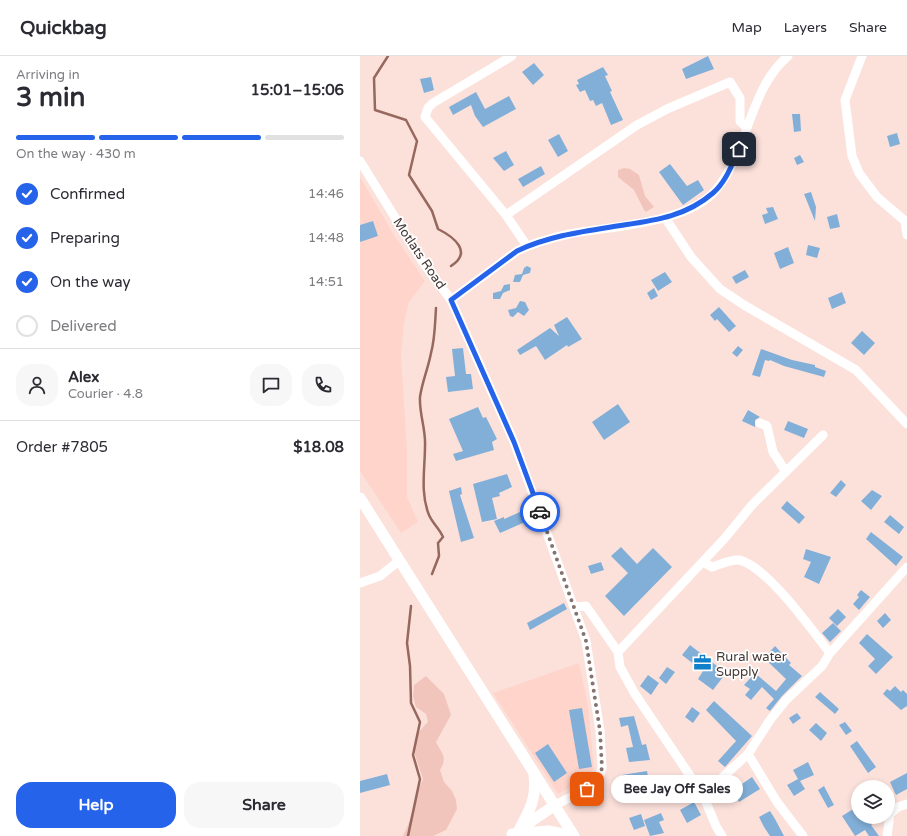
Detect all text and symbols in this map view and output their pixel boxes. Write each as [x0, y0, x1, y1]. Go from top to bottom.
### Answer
text: Quickbag [20, 17, 107, 39]
text: Map [732, 19, 762, 36]
text: Layers [784, 19, 827, 36]
text: Share [849, 19, 887, 36]
text: Arriving in [16, 67, 80, 83]
text: 15:01–15:06 [251, 81, 344, 99]
text: 3 min [16, 82, 85, 113]
pin [722, 132, 756, 166]
icon: home [728, 138, 750, 160]
text: On the way · 430 m [16, 146, 136, 162]
icon: check [16, 183, 38, 205]
text: Confirmed [50, 185, 125, 203]
text: 14:46 [308, 186, 344, 202]
street label: Motlats Road [389, 215, 449, 292]
icon: check [16, 227, 38, 249]
text: Preparing [50, 229, 120, 247]
text: 14:48 [308, 230, 344, 246]
icon: check [16, 271, 38, 293]
text: On the way [50, 273, 130, 291]
text: 14:51 [308, 274, 344, 290]
text: Delivered [50, 317, 117, 335]
button: person [16, 364, 58, 406]
button: chat [250, 364, 292, 406]
button: phone [302, 364, 344, 406]
text: Alex [68, 368, 99, 386]
text: Courier · 4.8 [68, 386, 143, 402]
text: Order #7805 [16, 438, 108, 456]
text: $18.08 [293, 438, 344, 456]
courier [520, 492, 560, 532]
icon: car [529, 501, 551, 523]
place label: Rural water Supply [716, 649, 787, 680]
office icon: Rural water Supply [693, 653, 713, 673]
pin [570, 772, 604, 806]
callout: Bee Jay Off Sales [611, 775, 743, 803]
icon: bag [576, 778, 598, 800]
map controls [851, 780, 895, 824]
button: layers [851, 780, 895, 824]
text: Bee Jay Off Sales [624, 781, 730, 797]
button: Help [16, 782, 176, 828]
button: Share [184, 782, 344, 828]

